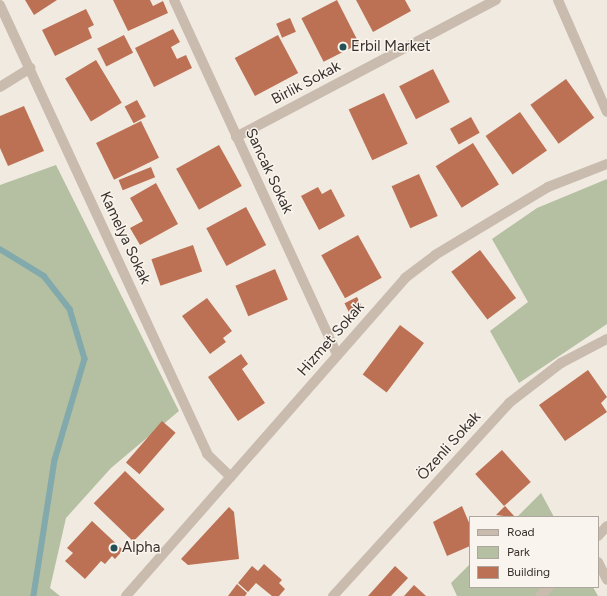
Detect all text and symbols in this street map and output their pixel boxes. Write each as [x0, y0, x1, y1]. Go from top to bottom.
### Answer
place label: Erbil Market [351, 38, 431, 56]
marker: Erbil Market [338, 42, 348, 52]
street label: Birlik Sokak [268, 57, 344, 109]
street label: Sancak Sokak [241, 126, 297, 216]
street label: Kamelya Sokak [96, 189, 154, 287]
street label: Hizmet Sokak [294, 298, 368, 380]
street label: Özenli Sokak [414, 408, 484, 484]
legend [469, 516, 599, 588]
text: Road [507, 525, 535, 539]
place label: Alpha [122, 539, 160, 557]
marker: Alpha [109, 543, 119, 553]
text: Park [507, 545, 530, 559]
text: Building [507, 565, 550, 579]

